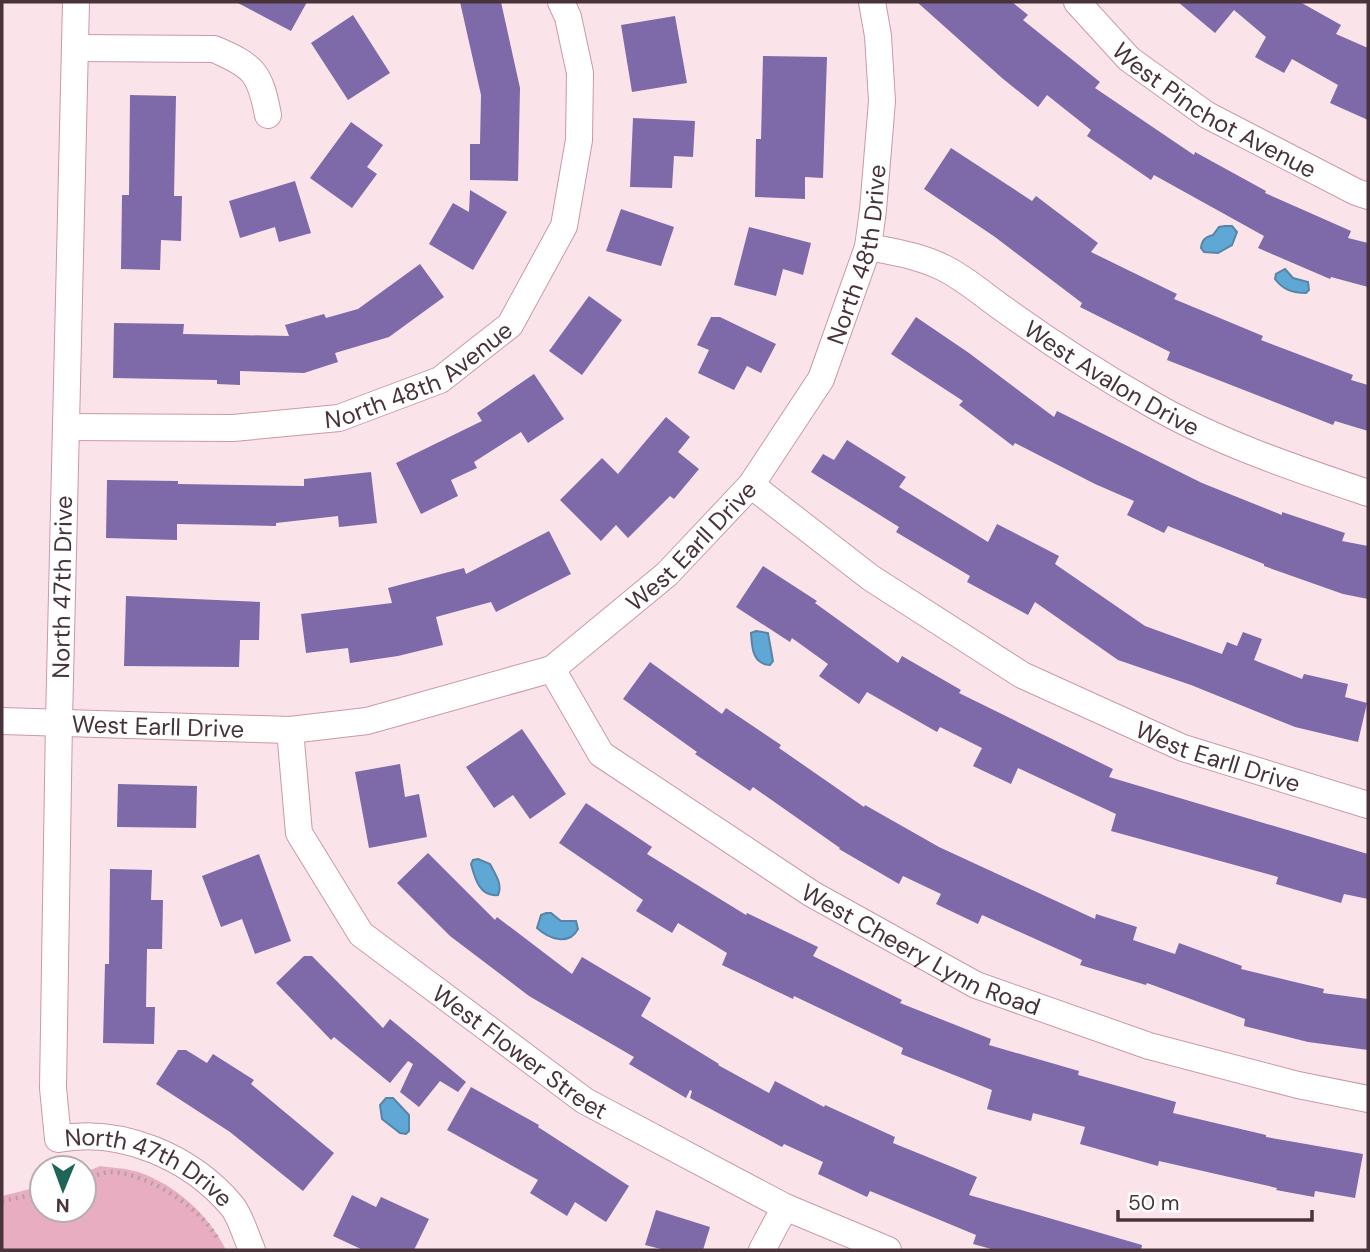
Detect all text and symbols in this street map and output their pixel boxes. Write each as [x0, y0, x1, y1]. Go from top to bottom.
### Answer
street label: West Pinchot Avenue [1106, 35, 1322, 185]
street label: North 48th Drive [819, 163, 892, 348]
street label: West Avalon Drive [1018, 313, 1205, 442]
street label: North 48th Avenue [323, 314, 518, 435]
street label: West Earll Drive [619, 474, 763, 617]
street label: North 47th Drive [45, 495, 79, 679]
street label: West Earll Drive [71, 708, 245, 744]
street label: West Earll Drive [1131, 713, 1304, 799]
street label: West Cheery Lynn Road [796, 876, 1045, 1022]
street label: West Flower Street [426, 977, 613, 1126]
street label: North 47th Drive [58, 1123, 236, 1223]
north arrow [28, 1154, 98, 1224]
scale bar [1118, 1178, 1312, 1222]
text: 50 m [1128, 1189, 1179, 1217]

